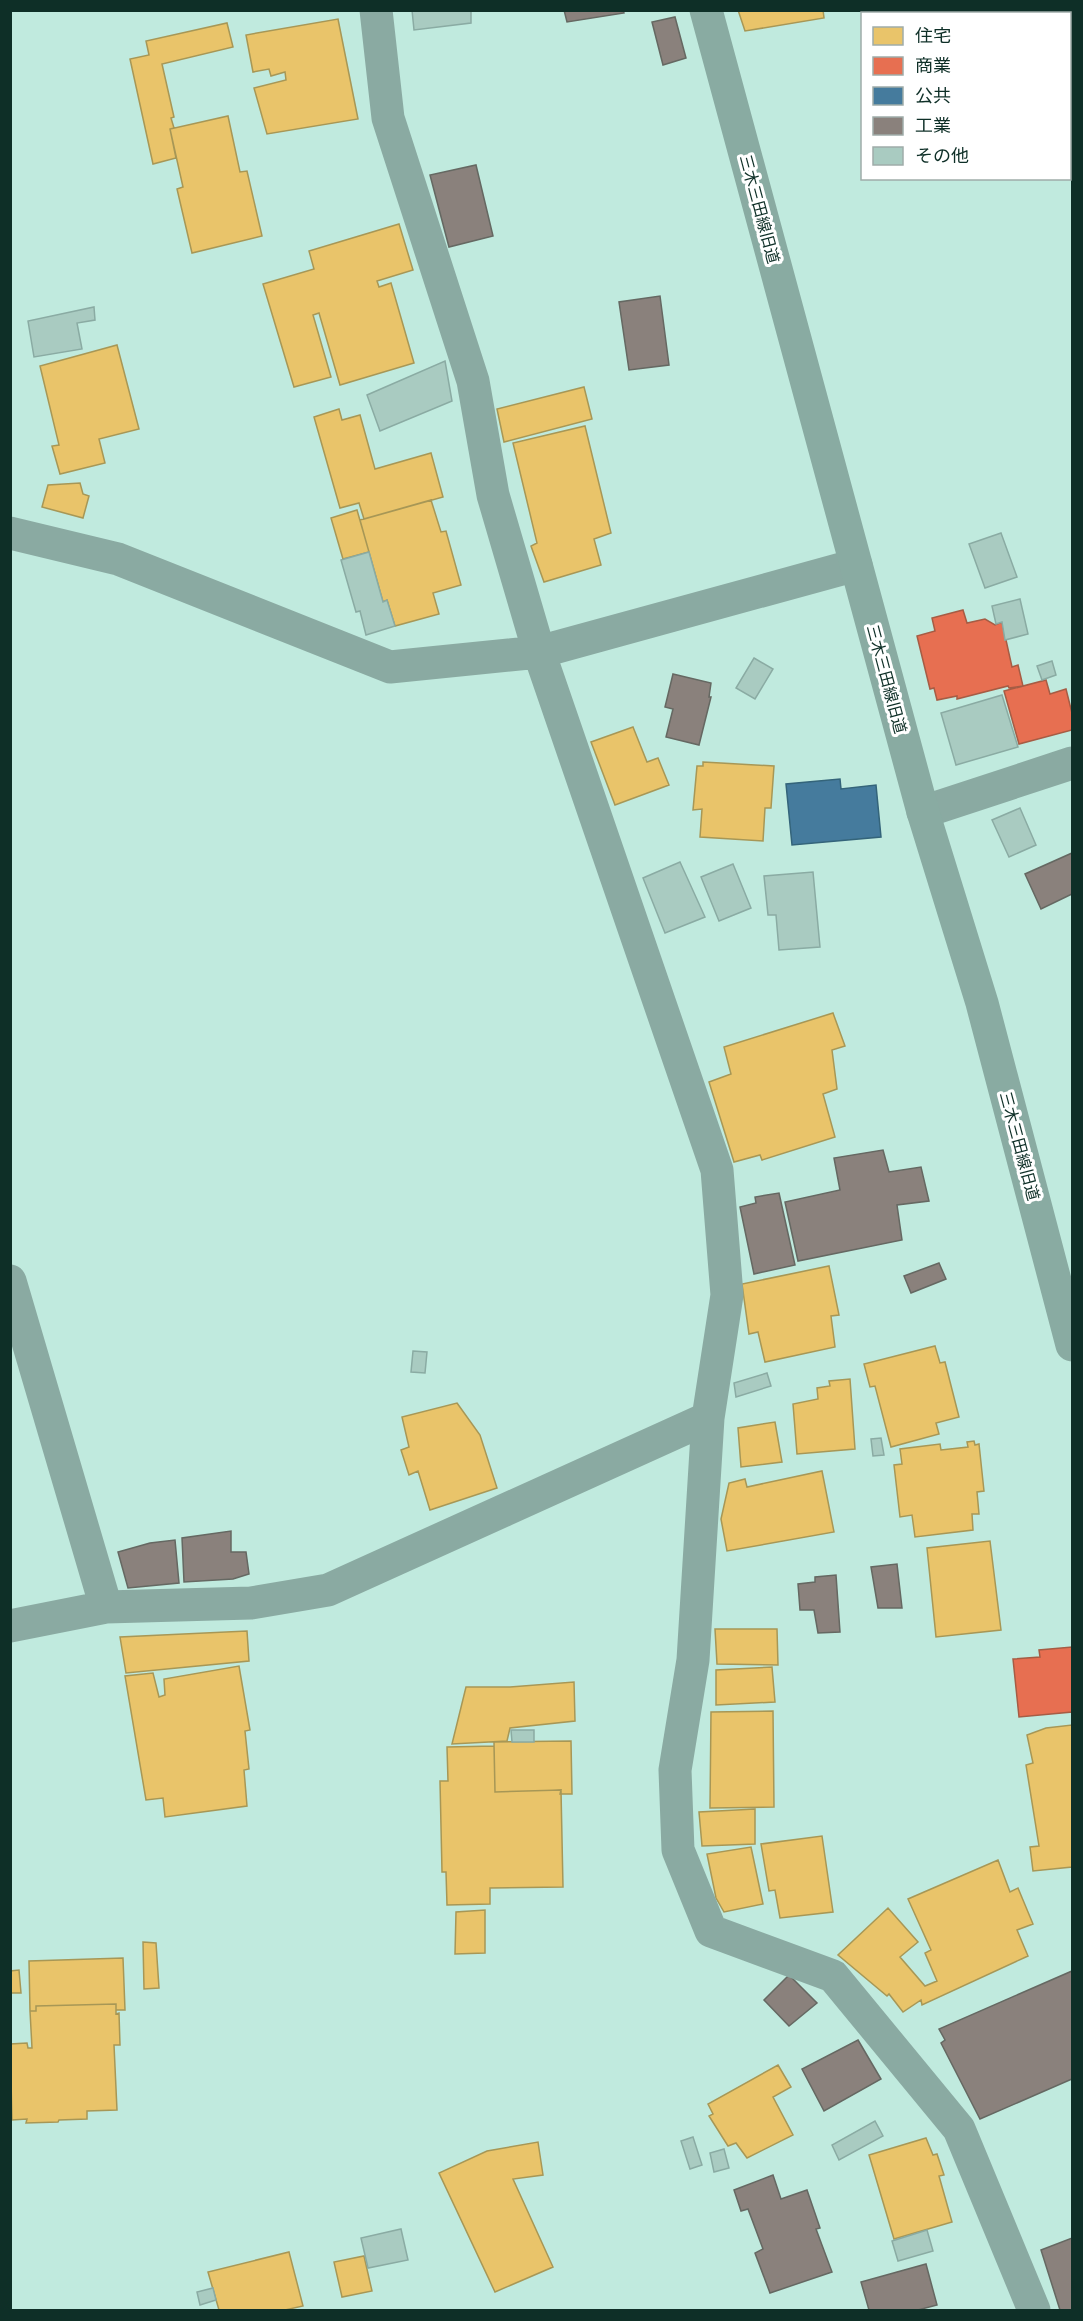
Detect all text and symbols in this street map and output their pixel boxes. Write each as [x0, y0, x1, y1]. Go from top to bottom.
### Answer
legend [861, 12, 1071, 180]
text: 住宅 [915, 24, 951, 46]
text: 商業 [915, 54, 951, 76]
text: 公共 [915, 84, 951, 106]
text: 工業 [915, 114, 951, 136]
text: その他 [915, 144, 969, 166]
street label: 三木三田線旧道 [737, 152, 784, 265]
street label: 三木三田線旧道 [864, 622, 911, 735]
street label: 三木三田線旧道 [997, 1089, 1044, 1202]

